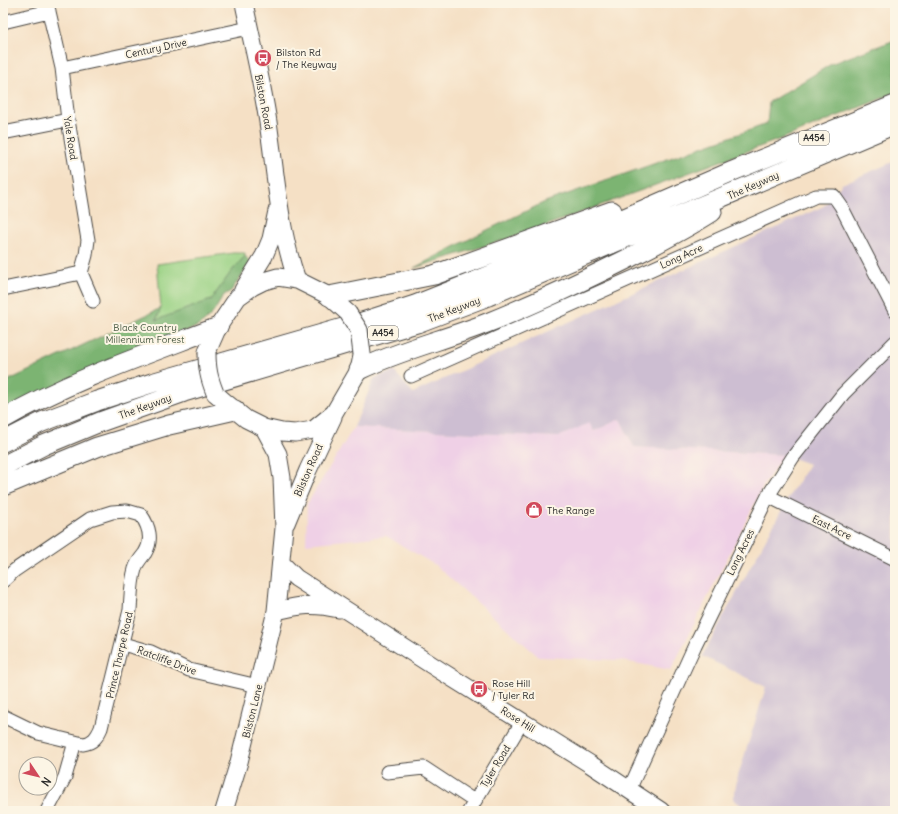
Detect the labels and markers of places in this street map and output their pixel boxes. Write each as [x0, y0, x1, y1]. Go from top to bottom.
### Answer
place label: Bilston Rd / The Keyway [276, 46, 337, 71]
bus stop icon: Bilston Rd / The Keyway [253, 48, 273, 68]
shop icon: The Range [524, 500, 544, 520]
place label: The Range [547, 504, 595, 517]
place label: Rose Hill / Tyler Rd [492, 677, 535, 702]
bus stop icon: Rose Hill / Tyler Rd [469, 679, 489, 699]

